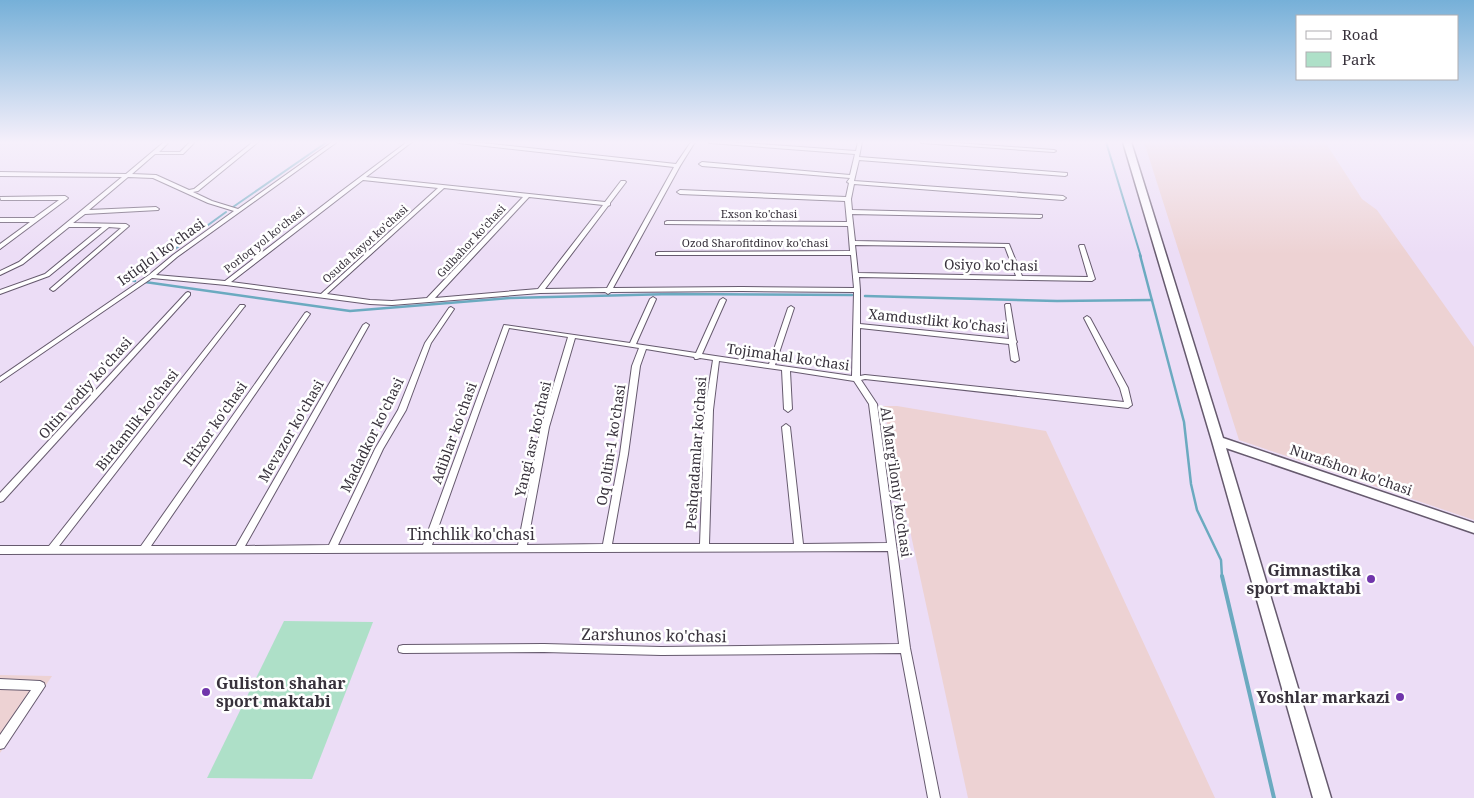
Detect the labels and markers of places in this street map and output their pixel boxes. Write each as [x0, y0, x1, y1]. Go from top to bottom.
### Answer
place label: Gimnastika sport maktabi [1246, 559, 1361, 599]
marker: Gimnastika sport maktabi [1365, 573, 1377, 585]
place label: Guliston shahar sport maktabi [216, 672, 346, 712]
marker: Guliston shahar sport maktabi [200, 686, 212, 698]
place label: Yoshlar markazi [1256, 686, 1390, 708]
marker: Yoshlar markazi [1394, 691, 1406, 703]

